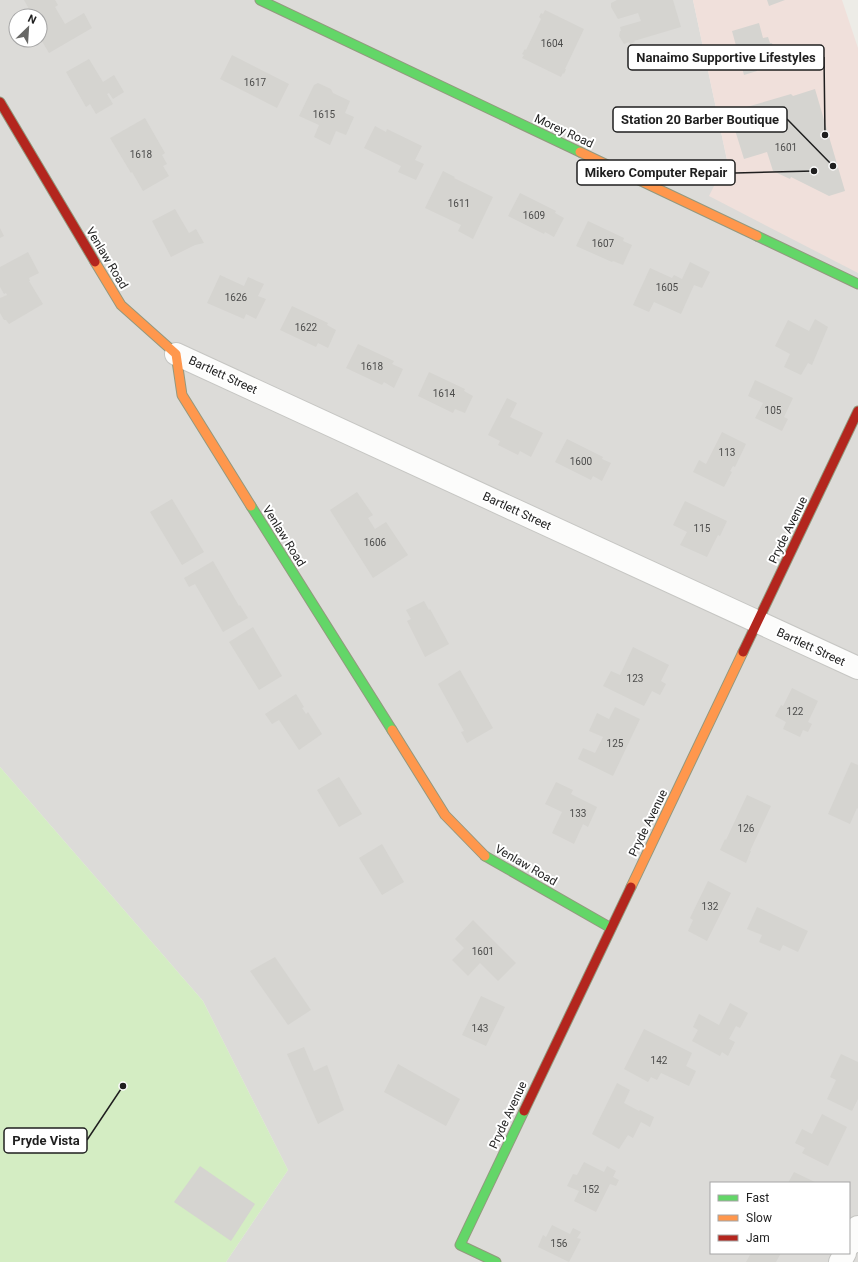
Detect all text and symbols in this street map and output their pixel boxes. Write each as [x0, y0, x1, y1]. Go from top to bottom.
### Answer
north arrow [8, 8, 48, 48]
text: N [26, 12, 38, 27]
house number: 1604 [541, 38, 564, 49]
callout: Nanaimo Supportive Lifestyles [628, 45, 824, 70]
text: Nanaimo Supportive Lifestyles [636, 50, 816, 65]
house number: 1617 [244, 77, 267, 88]
callout: Station 20 Barber Boutique [613, 107, 787, 132]
house number: 1615 [313, 109, 336, 120]
street label: Morey Road [532, 111, 596, 151]
text: Station 20 Barber Boutique [621, 112, 779, 127]
house number: 1601 [775, 142, 797, 153]
house number: 1618 [130, 149, 153, 160]
callout: Mikero Computer Repair [577, 160, 735, 185]
text: Mikero Computer Repair [585, 165, 728, 180]
house number: 1611 [448, 198, 470, 209]
house number: 1609 [523, 210, 545, 221]
street label: Venlaw Road [83, 225, 131, 291]
house number: 1607 [592, 238, 615, 249]
house number: 1605 [656, 282, 679, 293]
house number: 1626 [225, 292, 248, 303]
house number: 1622 [295, 322, 318, 333]
street label: Bartlett Street [186, 353, 260, 397]
house number: 1618 [361, 361, 384, 372]
house number: 1614 [433, 388, 456, 399]
house number: 105 [765, 405, 782, 416]
house number: 113 [719, 447, 735, 458]
house number: 1600 [570, 456, 593, 467]
street label: Bartlett Street [480, 489, 554, 533]
street label: Pryde Avenue [766, 494, 810, 566]
street label: Venlaw Road [260, 503, 308, 569]
house number: 115 [694, 523, 711, 534]
house number: 1606 [364, 537, 387, 548]
street label: Bartlett Street [774, 625, 848, 669]
house number: 123 [627, 673, 643, 684]
house number: 122 [787, 706, 804, 717]
house number: 125 [607, 738, 624, 749]
street label: Pryde Avenue [626, 787, 670, 859]
house number: 133 [570, 808, 586, 819]
house number: 126 [738, 823, 755, 834]
street label: Venlaw Road [492, 842, 560, 888]
house number: 132 [702, 901, 719, 912]
house number: 1601 [472, 946, 494, 957]
house number: 143 [472, 1023, 488, 1034]
house number: 142 [651, 1055, 668, 1066]
street label: Pryde Avenue [486, 1079, 530, 1151]
callout: Pryde Vista [4, 1128, 87, 1153]
text: Pryde Vista [12, 1133, 80, 1148]
legend [710, 1182, 850, 1254]
house number: 152 [583, 1184, 600, 1195]
text: Fast [746, 1191, 769, 1205]
text: Slow [746, 1211, 772, 1225]
text: Jam [746, 1231, 770, 1245]
house number: 156 [551, 1238, 568, 1249]

